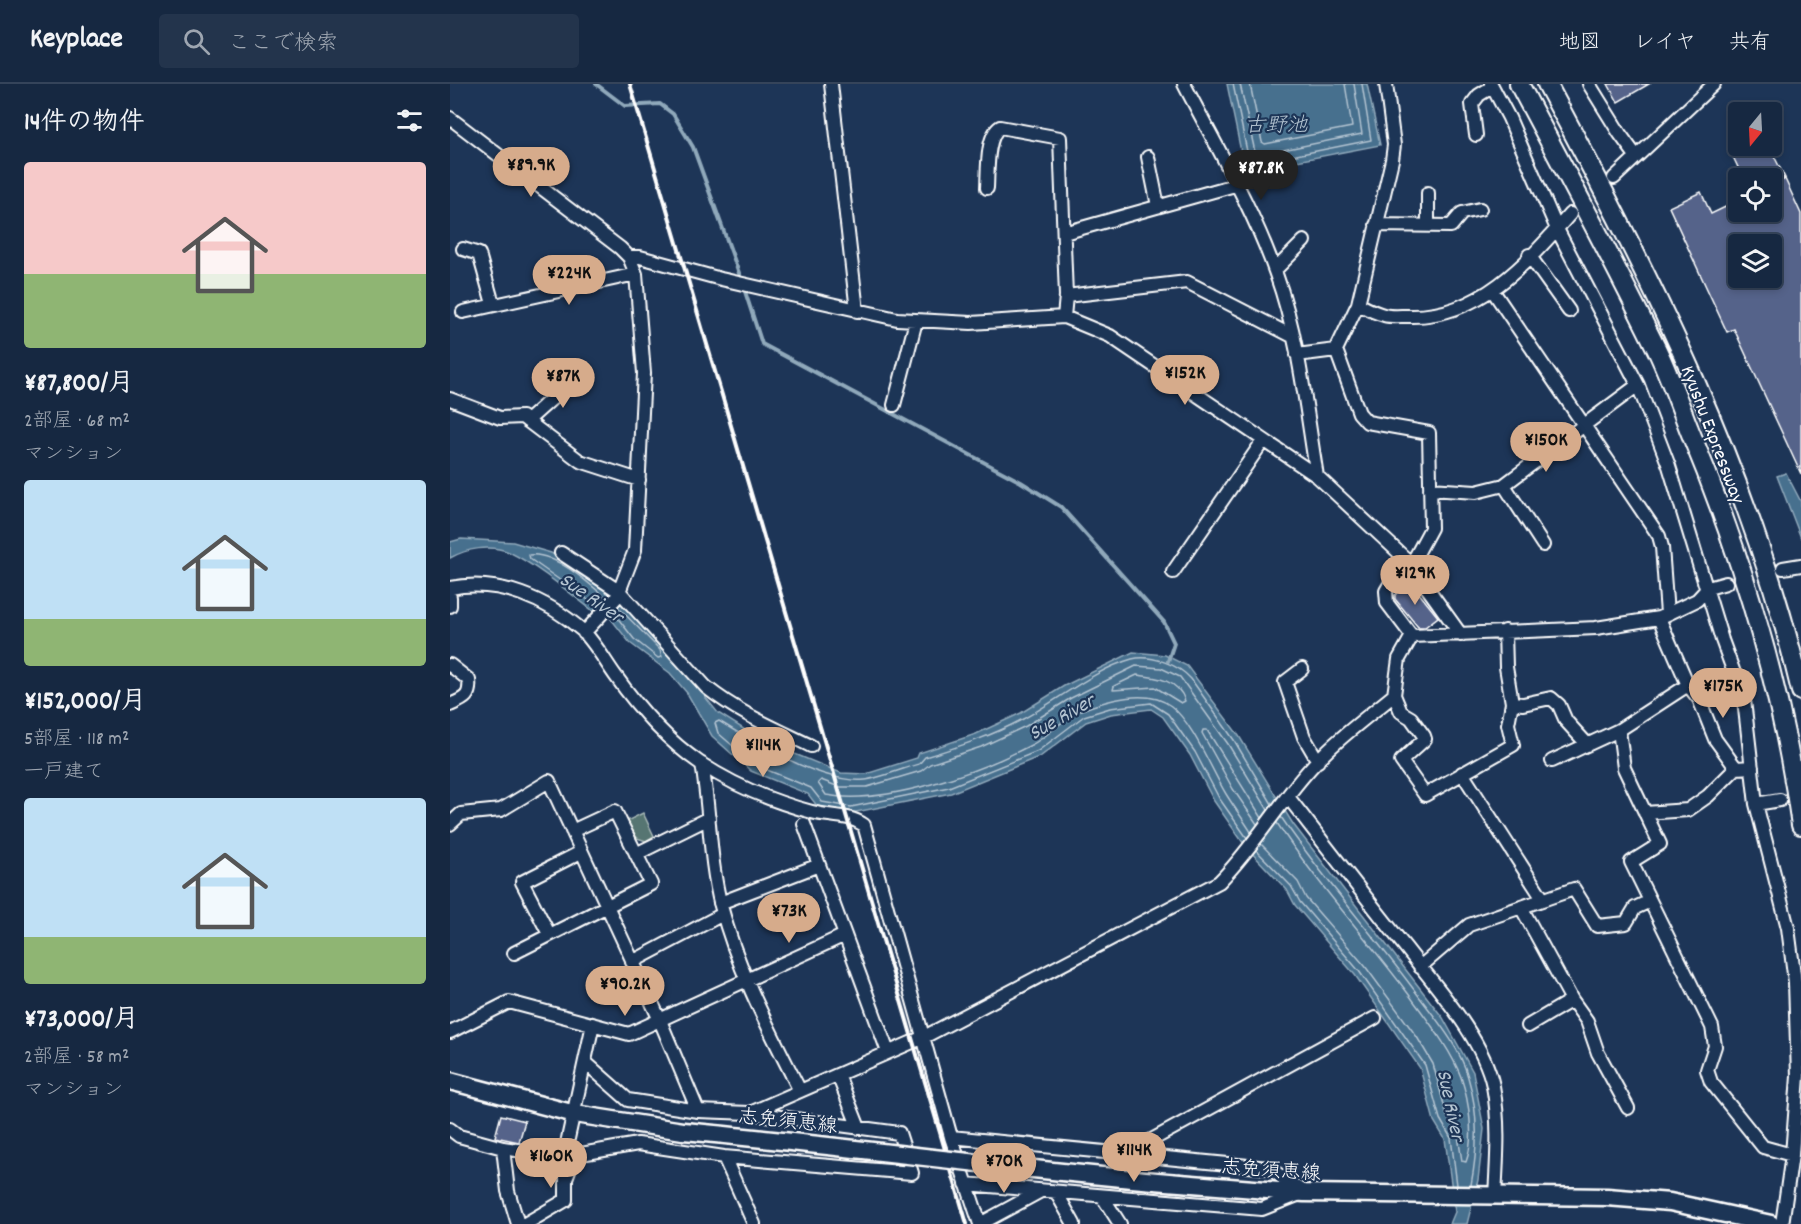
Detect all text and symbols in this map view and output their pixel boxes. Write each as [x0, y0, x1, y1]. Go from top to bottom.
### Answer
search box [159, 14, 579, 68]
text: Keyplace [30, 21, 123, 61]
icon: search [180, 25, 213, 58]
text: ここで検索 [228, 29, 338, 60]
text: 地図 [1559, 29, 1601, 59]
text: レイヤ [1634, 29, 1696, 59]
text: 共有 [1729, 29, 1771, 59]
north arrow [1728, 102, 1782, 156]
map controls [1728, 102, 1782, 288]
icon: filters [393, 104, 426, 137]
text: 14件の物件 [24, 105, 144, 142]
water label: 古野池 [1245, 112, 1308, 142]
pin: ¥89.9K [482, 147, 580, 198]
pin: ¥87.8K [1212, 150, 1310, 201]
text: ¥89.9K [507, 152, 555, 180]
text: ¥87.8K [1238, 155, 1284, 183]
button: locate [1728, 168, 1782, 222]
icon: home [171, 201, 279, 309]
button: layers [1728, 234, 1782, 288]
pin: ¥224K [527, 255, 611, 306]
text: ¥224K [547, 260, 591, 288]
pin: ¥152K [1143, 355, 1227, 406]
pin: ¥87K [527, 358, 599, 409]
text: ¥152K [1164, 360, 1206, 388]
street label: Kyushu Expressway [1672, 362, 1751, 509]
text: ¥87K [546, 363, 580, 391]
text: ¥87,800/月 [24, 366, 134, 403]
text: 2部屋 · 68 m² [24, 408, 130, 436]
pin: ¥150K [1504, 422, 1588, 473]
text: ¥150K [1524, 427, 1568, 455]
text: マンション [24, 441, 123, 469]
icon: home [171, 519, 279, 627]
pin: ¥129K [1373, 555, 1457, 606]
text: ¥129K [1394, 560, 1436, 588]
water label: Sue River [552, 566, 630, 634]
pin: ¥175K [1681, 668, 1765, 719]
text: ¥175K [1703, 673, 1743, 701]
text: ¥152,000/月 [24, 684, 147, 721]
water label: Sue River [1024, 686, 1103, 750]
text: 5部屋 · 118 m² [24, 726, 129, 754]
pin: ¥114K [721, 727, 805, 778]
text: ¥114K [745, 732, 781, 760]
text: 一戸建て [24, 759, 104, 787]
icon: home [171, 837, 279, 945]
pin: ¥73K [753, 893, 825, 944]
text: ¥73K [771, 898, 807, 926]
pin: ¥90.2K [576, 966, 674, 1017]
text: ¥90.2K [599, 971, 651, 999]
text: ¥73,000/月 [24, 1002, 139, 1039]
text: 2部屋 · 58 m² [24, 1044, 129, 1072]
water label: Sue River [1427, 1067, 1472, 1146]
text: マンション [24, 1077, 123, 1105]
street label: 志免須恵線 [736, 1104, 839, 1142]
pin: ¥114K [1092, 1132, 1176, 1183]
text: ¥114K [1116, 1137, 1152, 1165]
pin: ¥160K [509, 1138, 593, 1189]
text: ¥160K [529, 1143, 573, 1171]
pin: ¥70K [968, 1143, 1040, 1194]
text: ¥70K [985, 1148, 1023, 1176]
street label: 志免須恵線 [1220, 1155, 1322, 1189]

